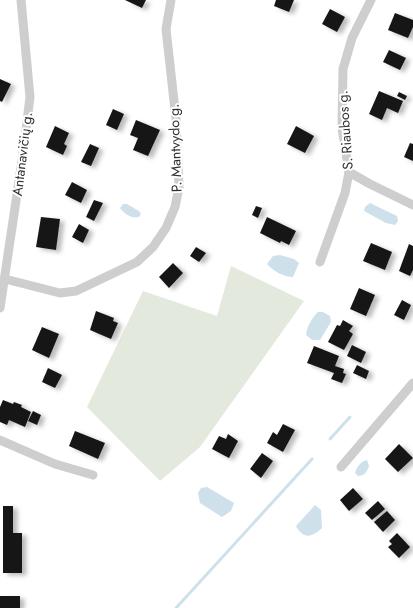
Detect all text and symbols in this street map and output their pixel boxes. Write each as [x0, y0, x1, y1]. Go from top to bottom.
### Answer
street label: S. Riaubos g. [332, 90, 358, 170]
street label: P. Mantvydo g. [163, 103, 187, 193]
street label: Antanavičių g. [7, 111, 37, 197]

